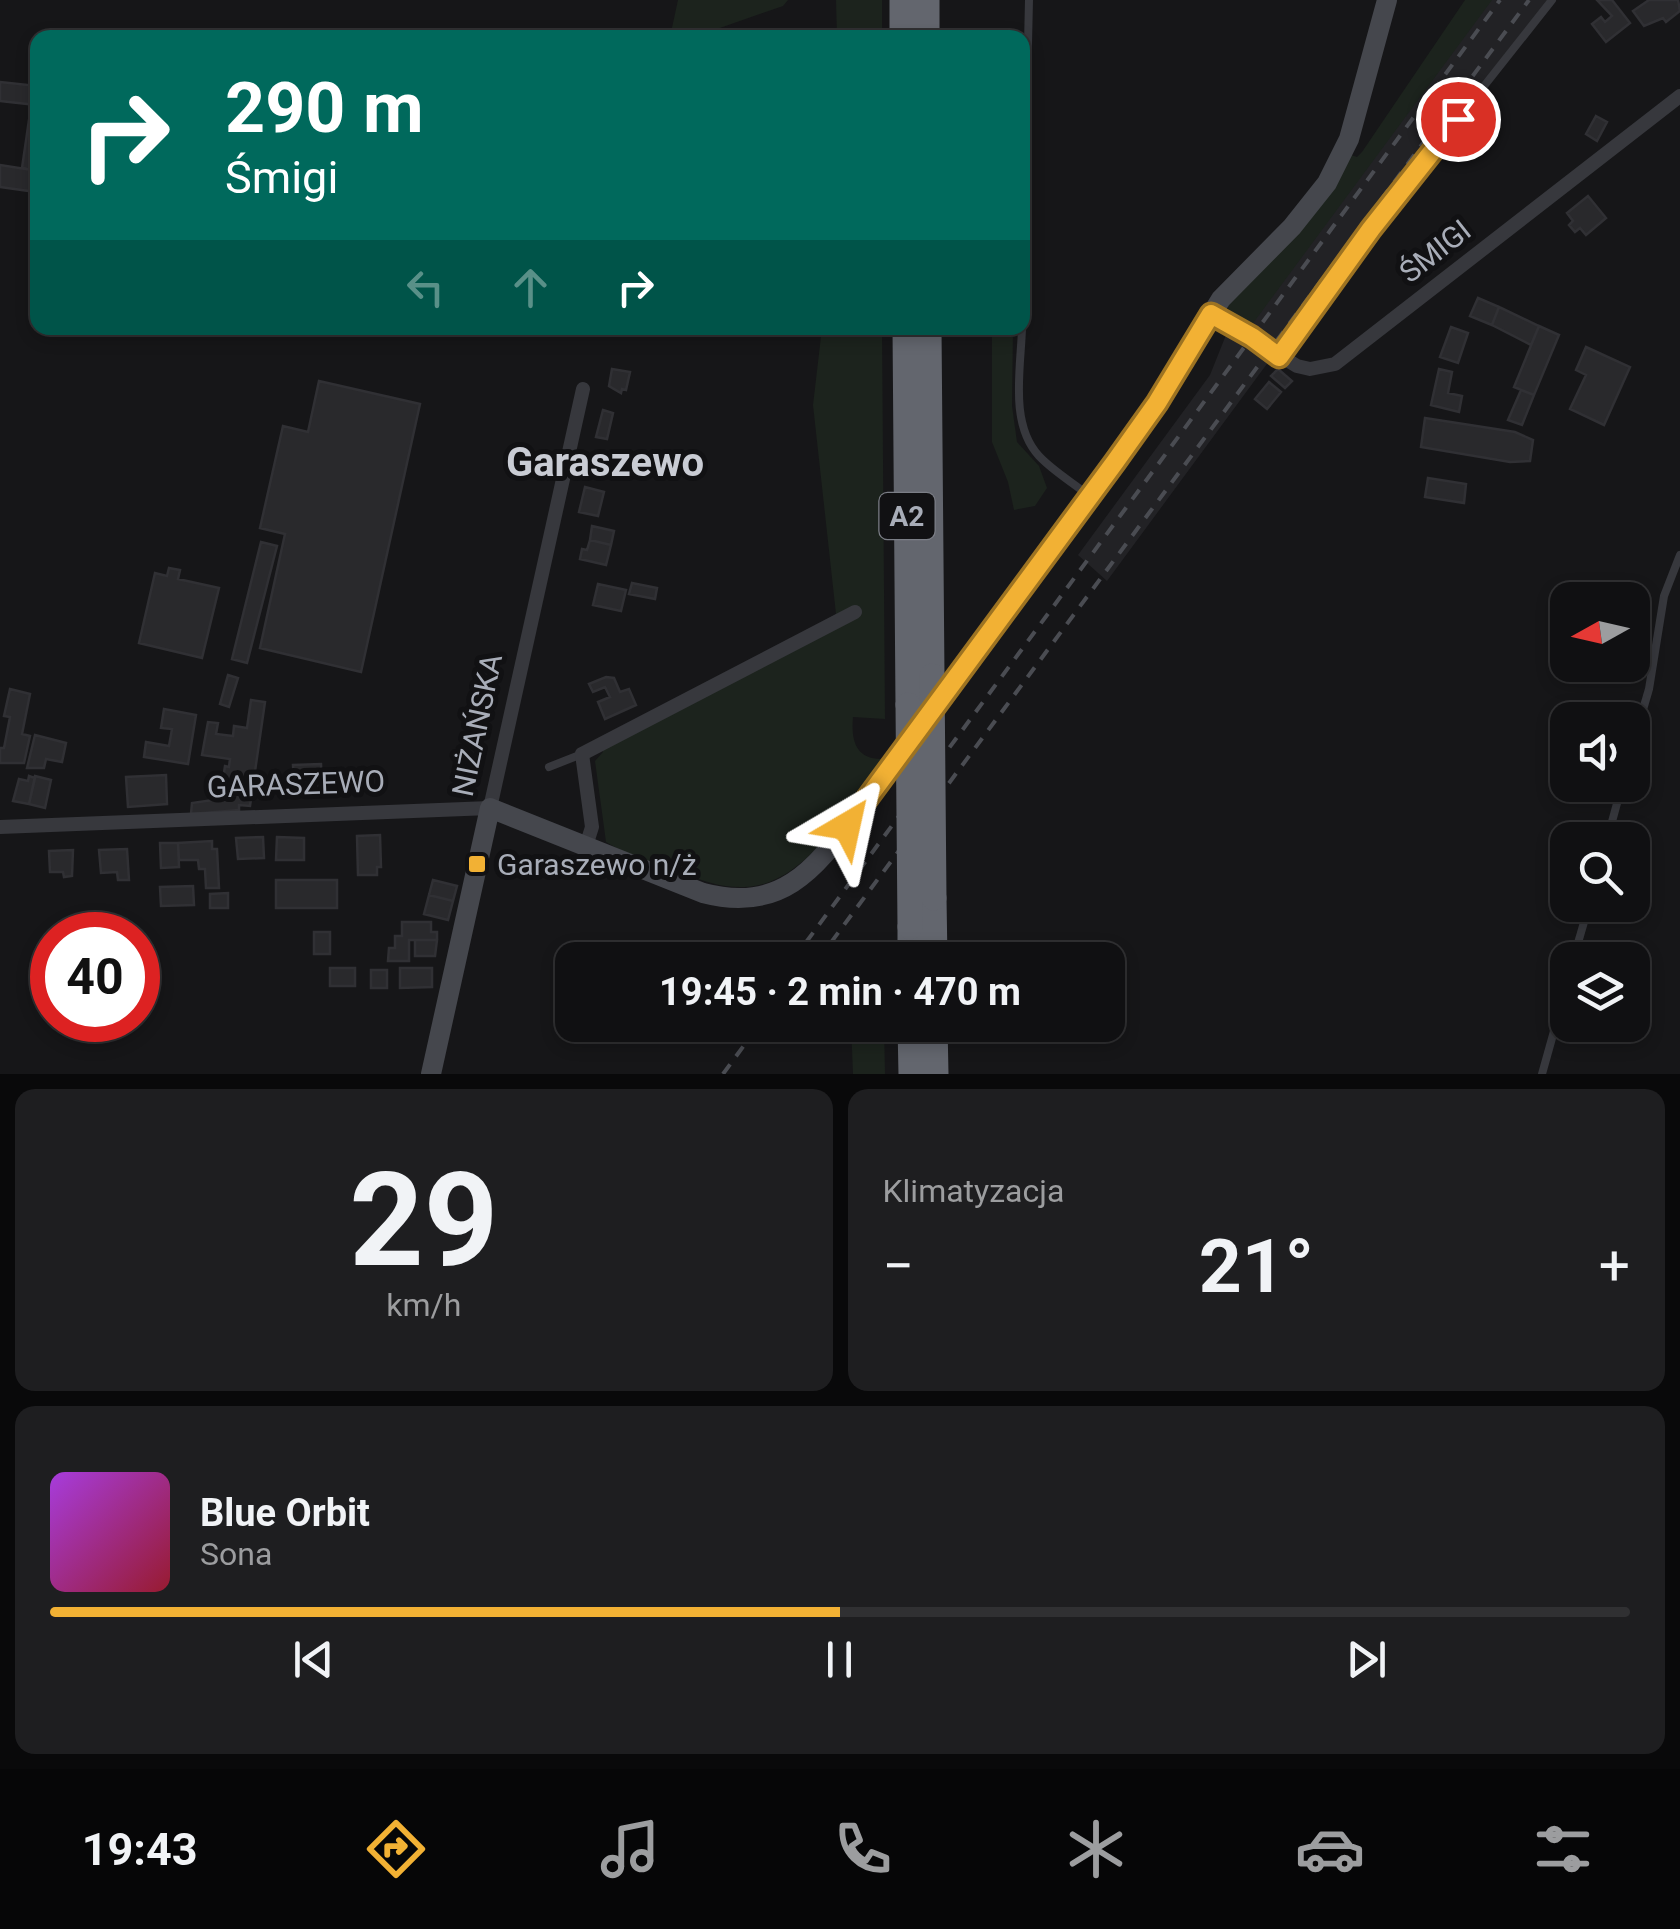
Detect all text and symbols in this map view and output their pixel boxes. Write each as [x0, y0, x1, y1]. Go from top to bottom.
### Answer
text: 290 m [225, 67, 424, 149]
icon: right [60, 70, 190, 200]
pin [1416, 77, 1501, 162]
icon: arrive [1431, 92, 1486, 147]
text: Śmigi [225, 151, 338, 204]
street label: ŚMIGI [1392, 212, 1478, 290]
icon: left [398, 260, 453, 315]
icon: ahead [503, 260, 558, 315]
icon: right [608, 260, 663, 315]
district label: Garaszewo [506, 439, 704, 486]
road number: A2 [880, 493, 934, 539]
north arrow [1550, 582, 1650, 682]
map controls [1550, 582, 1650, 1042]
street label: NIŻAŃSKA [445, 650, 509, 800]
button: sound [1550, 702, 1650, 802]
street label: GARASZEWO [206, 763, 386, 805]
position arrow [795, 774, 899, 878]
button: search [1550, 822, 1650, 922]
place label: Garaszewo n/ż [497, 847, 697, 882]
marker: Garaszewo n/ż [466, 853, 488, 875]
speed limit sign: 40 [30, 912, 160, 1042]
button: layers [1550, 942, 1650, 1042]
text: 19:45 · 2 min · 470 m [659, 970, 1021, 1014]
text: 29 [349, 1144, 498, 1297]
text: Klimatyzacja [883, 1172, 1064, 1210]
text: 21° [1199, 1222, 1314, 1310]
text: − [883, 1234, 914, 1298]
text: + [1599, 1234, 1630, 1298]
text: km/h [386, 1286, 461, 1324]
text: Blue Orbit [200, 1491, 370, 1535]
text: Sona [200, 1535, 272, 1573]
icon: previous [286, 1632, 341, 1687]
icon: pause [812, 1632, 867, 1687]
icon: next [1339, 1632, 1394, 1687]
icon: directions [361, 1814, 431, 1884]
icon: music [595, 1814, 665, 1884]
icon: phone [828, 1814, 898, 1884]
icon: climate [1061, 1814, 1131, 1884]
icon: car [1295, 1814, 1365, 1884]
icon: filters [1528, 1814, 1598, 1884]
text: 19:43 [82, 1823, 198, 1876]

